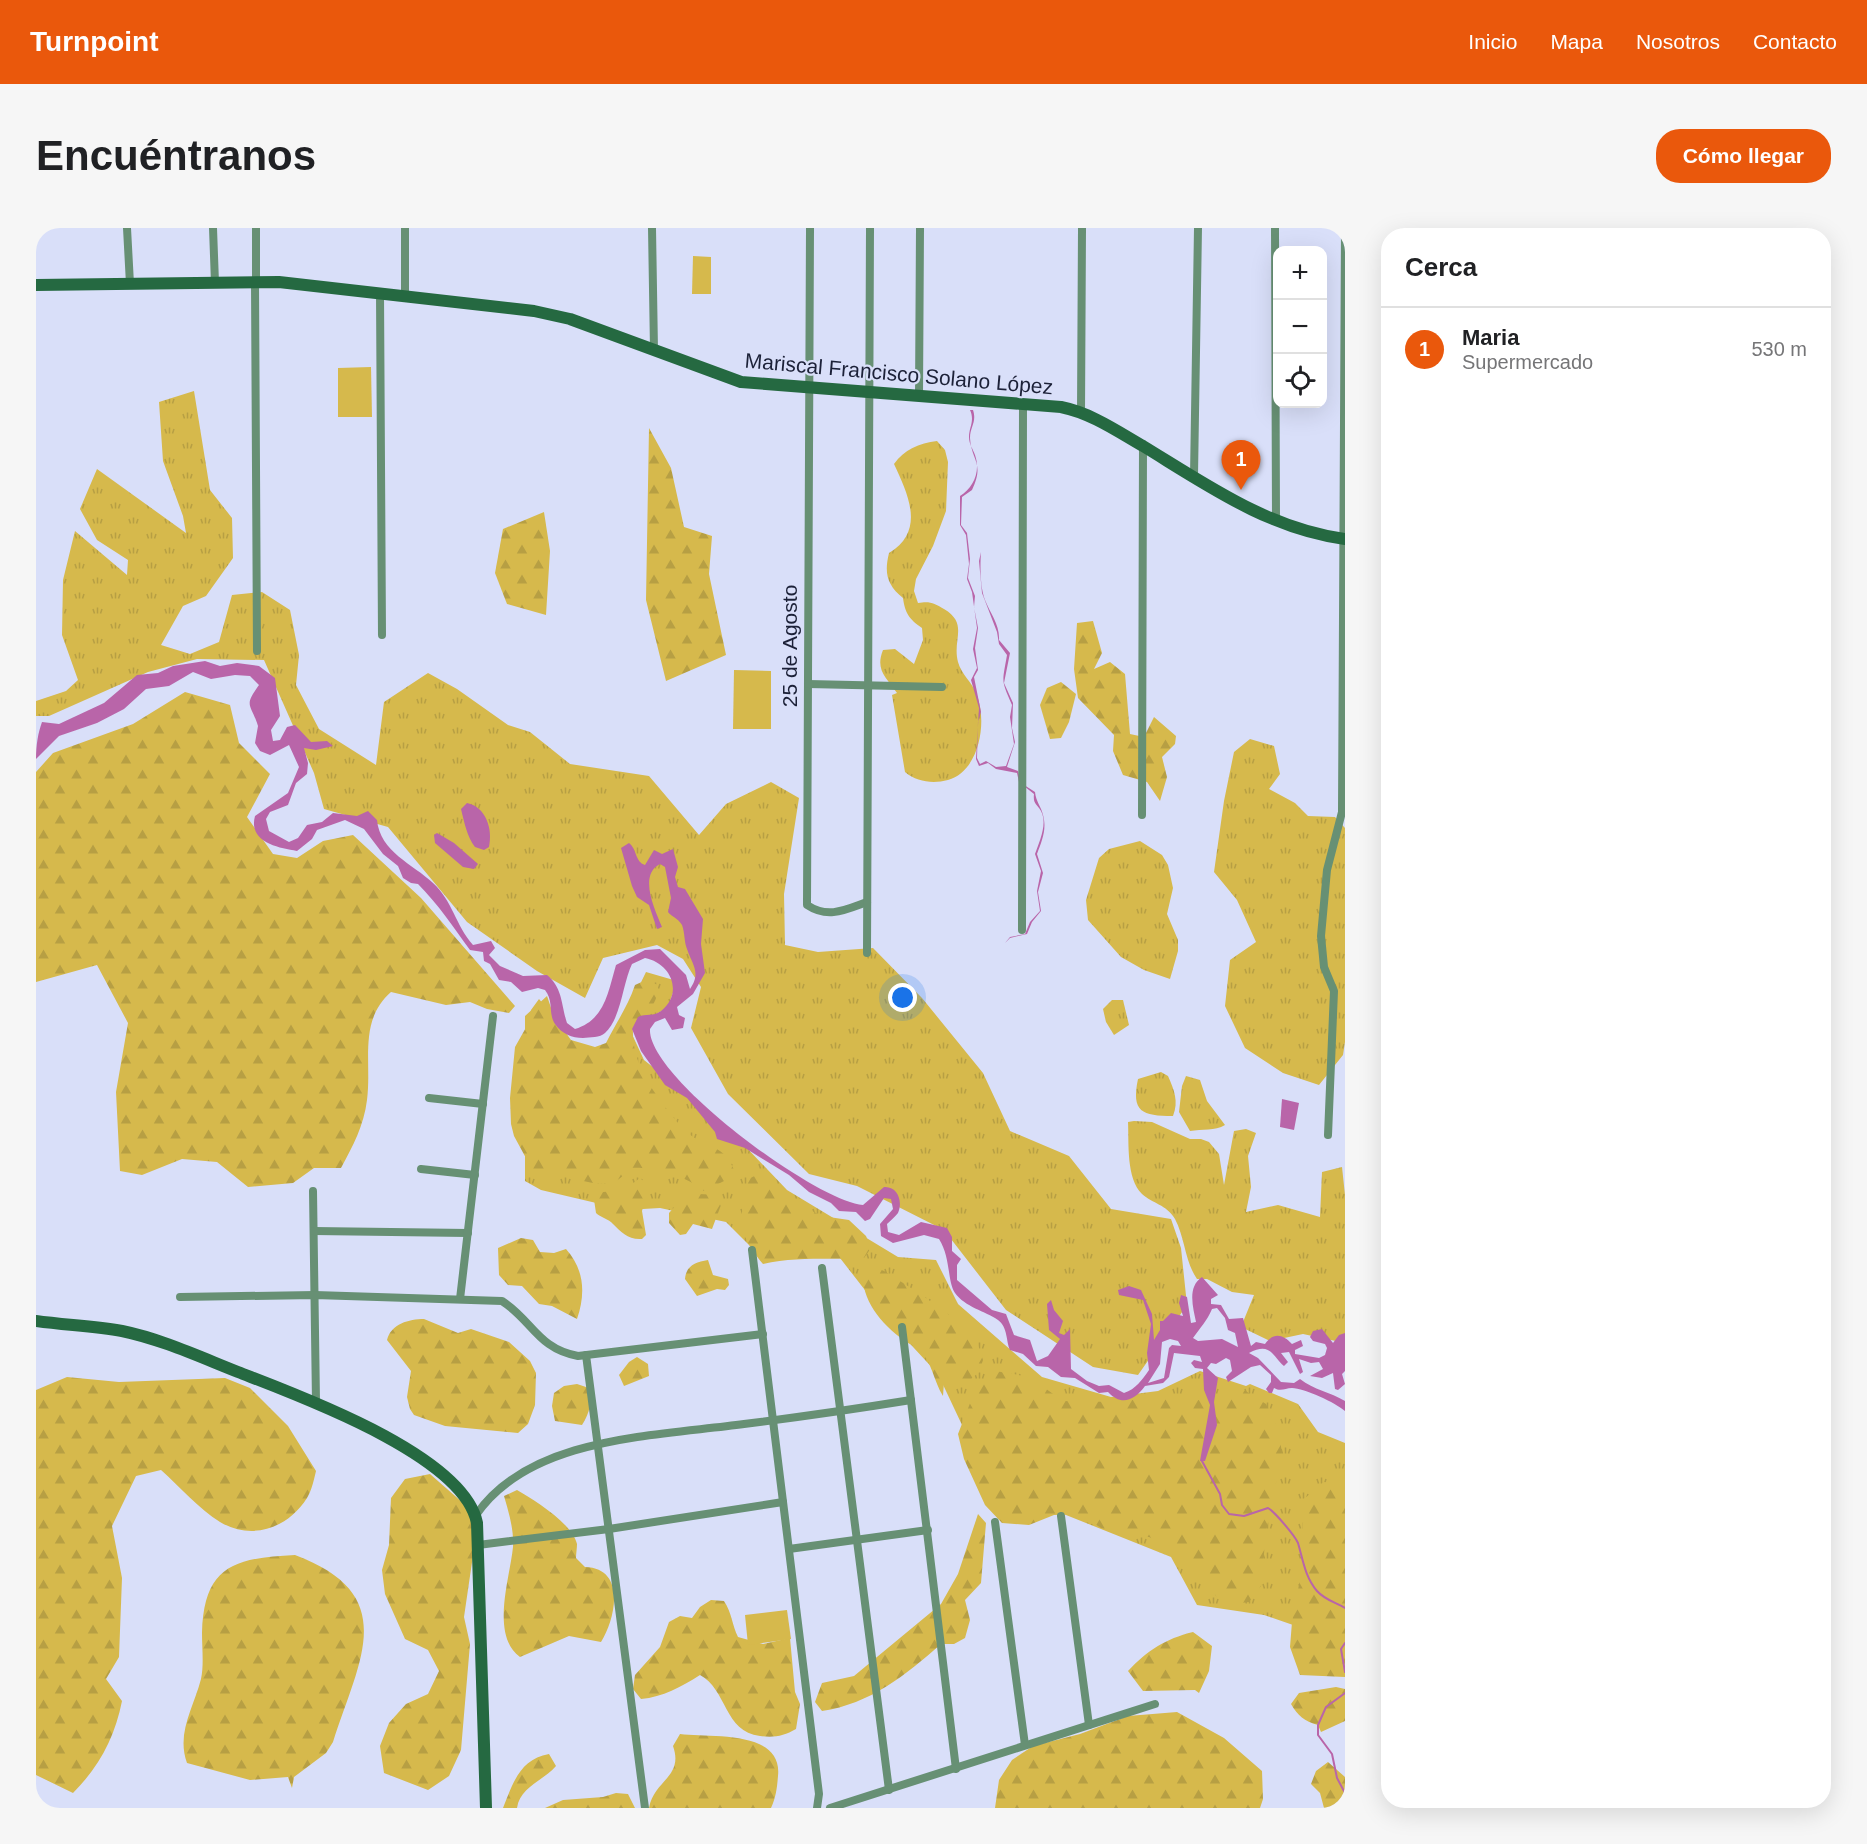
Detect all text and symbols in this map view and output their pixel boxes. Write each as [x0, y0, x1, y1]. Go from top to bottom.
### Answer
text: Turnpoint [30, 26, 159, 57]
text: Inicio [1468, 30, 1517, 53]
text: Mapa [1550, 30, 1603, 53]
text: Nosotros [1636, 30, 1720, 53]
text: Contacto [1753, 30, 1837, 53]
button: Cómo llegar [1656, 129, 1831, 183]
text: Encuéntranos [36, 132, 316, 179]
map controls [1273, 246, 1327, 408]
button: + [1273, 246, 1327, 300]
text: Cerca [1405, 252, 1477, 282]
button: − [1273, 300, 1327, 354]
text: Maria [1462, 325, 1519, 350]
text: 1 [1419, 338, 1430, 360]
text: 530 m [1751, 338, 1807, 360]
street label: Mariscal Francisco Solano López [744, 349, 1054, 398]
text: Supermercado [1462, 351, 1593, 373]
button: locate [1273, 354, 1327, 408]
pin: 1 [1222, 440, 1260, 490]
street label: 25 de Agosto [778, 585, 801, 707]
your location [888, 983, 917, 1012]

